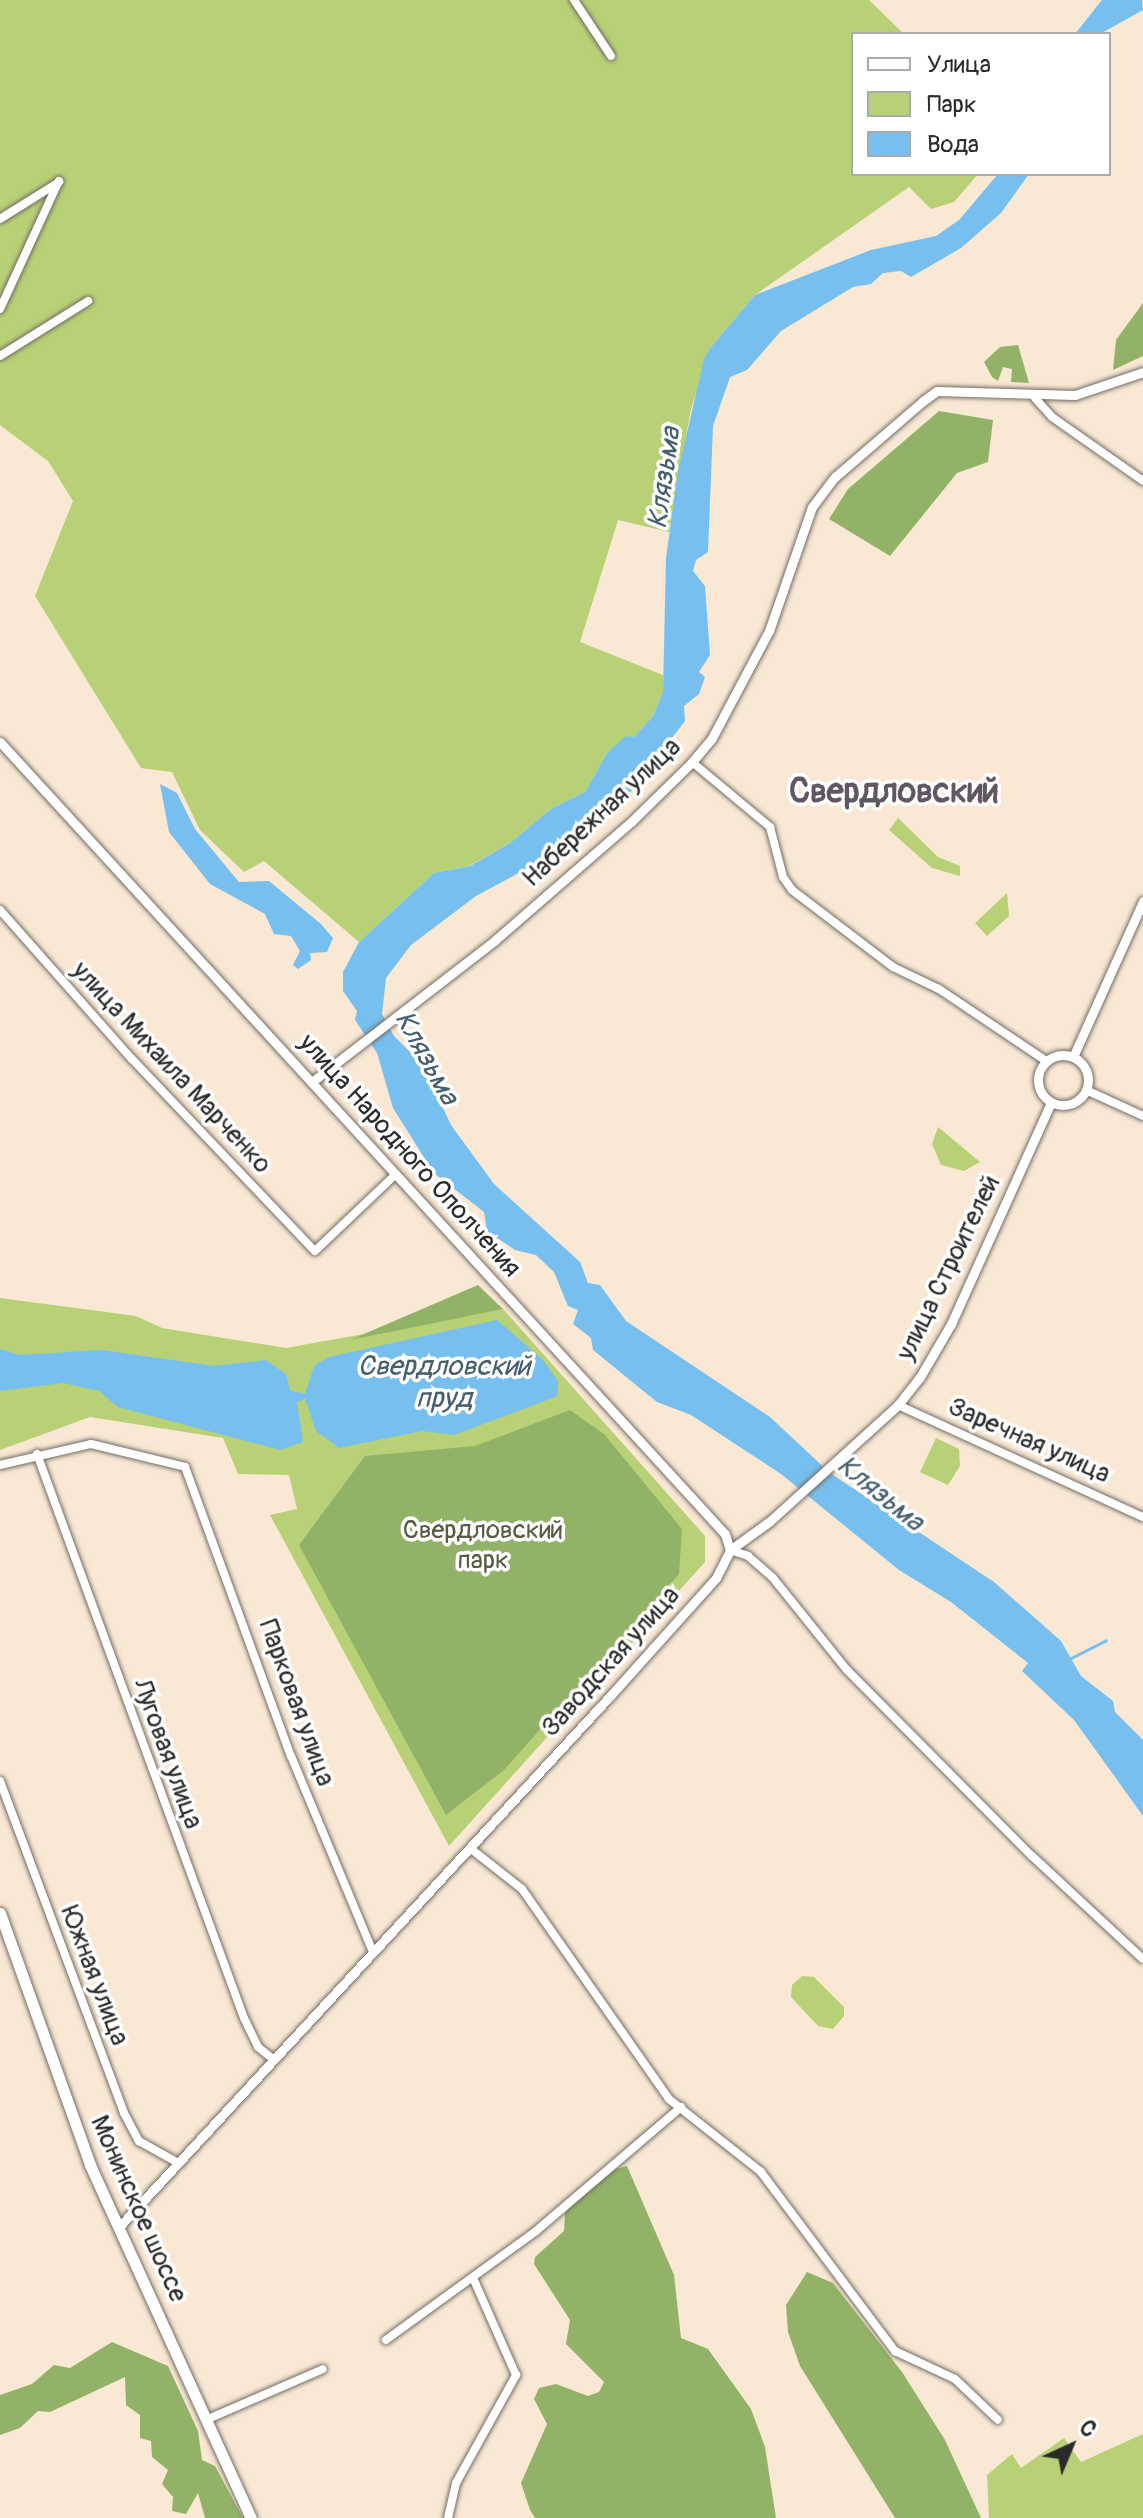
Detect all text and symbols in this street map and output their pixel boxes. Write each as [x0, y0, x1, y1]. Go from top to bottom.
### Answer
legend [851, 32, 1111, 176]
text: Улица [927, 50, 991, 79]
text: Парк [927, 90, 976, 119]
text: Вода [927, 130, 979, 159]
water label: Клязьма [641, 425, 689, 531]
street label: Набережная улица [516, 732, 688, 894]
district label: Свердловский [789, 772, 999, 812]
street label: улица Михаила Марченко [65, 956, 277, 1180]
water label: Клязьма [387, 1005, 465, 1111]
street label: улица Народного Ополчения [292, 1028, 526, 1284]
street label: улица Строителей [891, 1170, 1007, 1366]
water label: Свердловский пруд [358, 1350, 530, 1416]
street label: Заречная улица [943, 1391, 1115, 1491]
water label: Клязьма [830, 1449, 930, 1539]
park label: Свердловский парк [403, 1515, 563, 1576]
street label: Заводская улица [535, 1580, 687, 1744]
street label: Парковая улица [251, 1616, 341, 1790]
street label: Луговая улица [125, 1675, 209, 1833]
street label: Южная улица [53, 1902, 135, 2050]
street label: Монинское шоссе [83, 2111, 193, 2307]
north arrow [1031, 2406, 1111, 2486]
text: С [1073, 2414, 1102, 2444]

